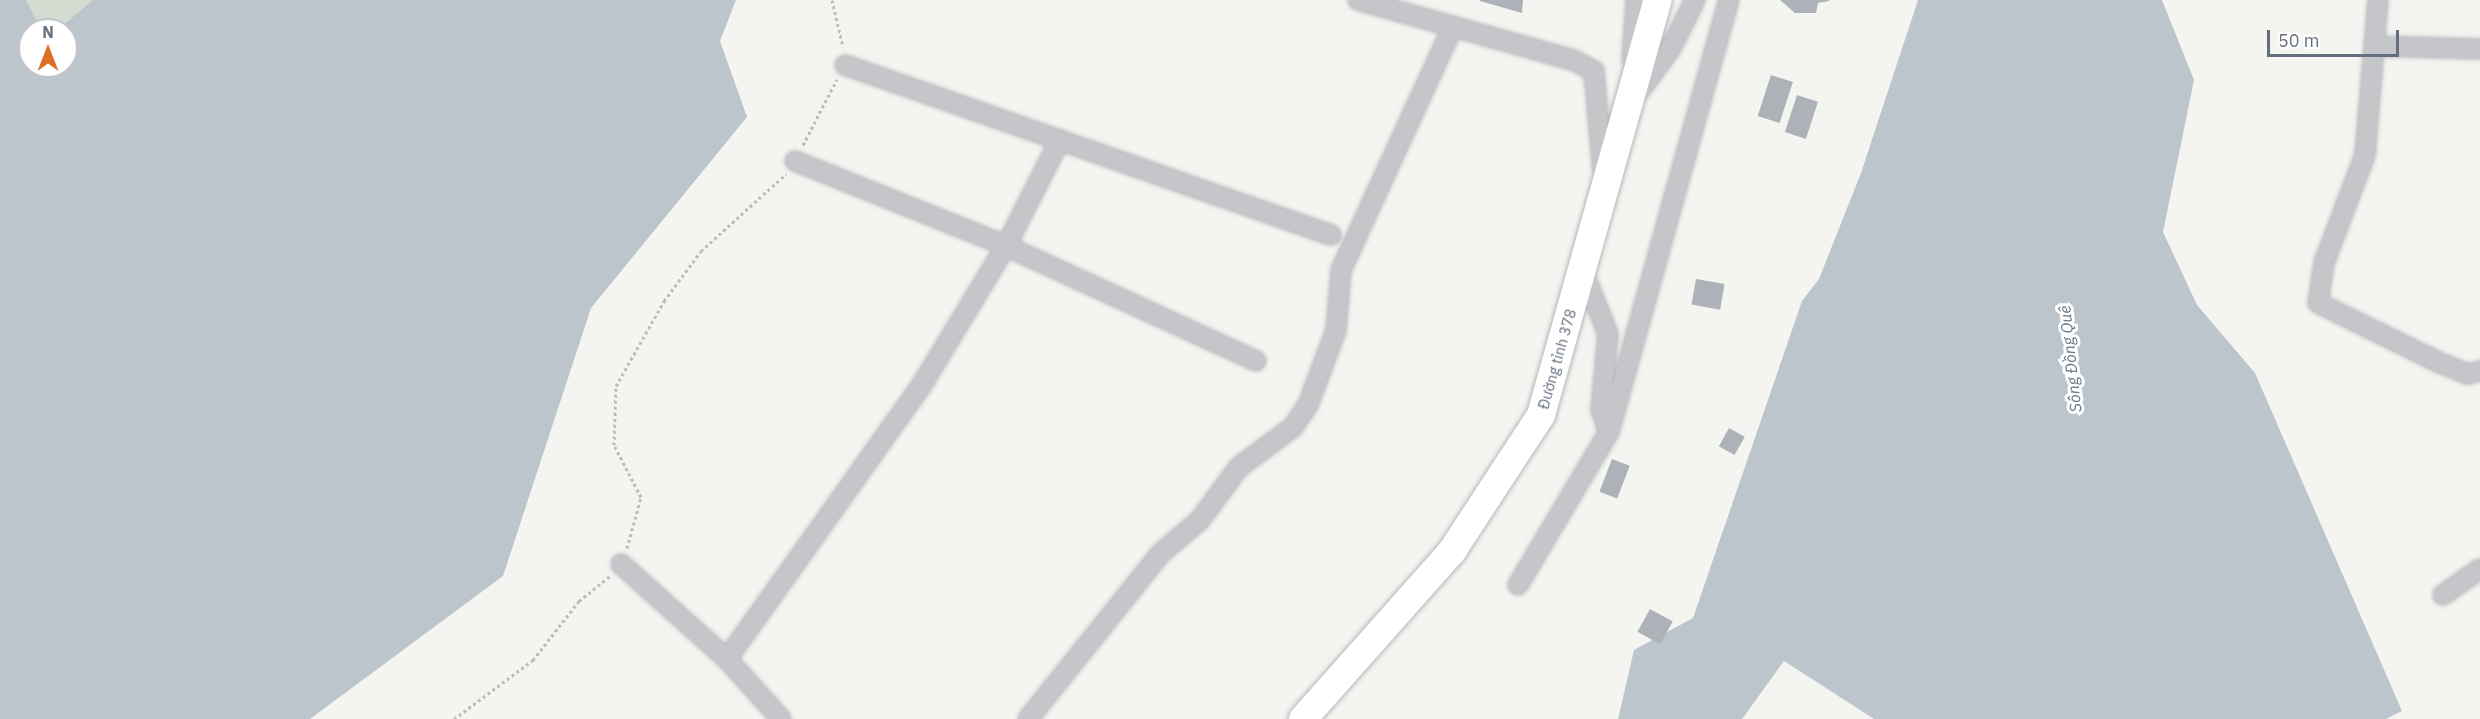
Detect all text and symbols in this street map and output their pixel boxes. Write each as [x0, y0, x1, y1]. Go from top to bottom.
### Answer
north arrow [18, 18, 78, 78]
scale bar [2270, 18, 2402, 56]
text: N [42, 22, 54, 42]
text: 50 m [2278, 29, 2320, 52]
water label: Sông Đồng Quê [2055, 305, 2085, 413]
street label: Đường tỉnh 378 [1534, 307, 1580, 411]

